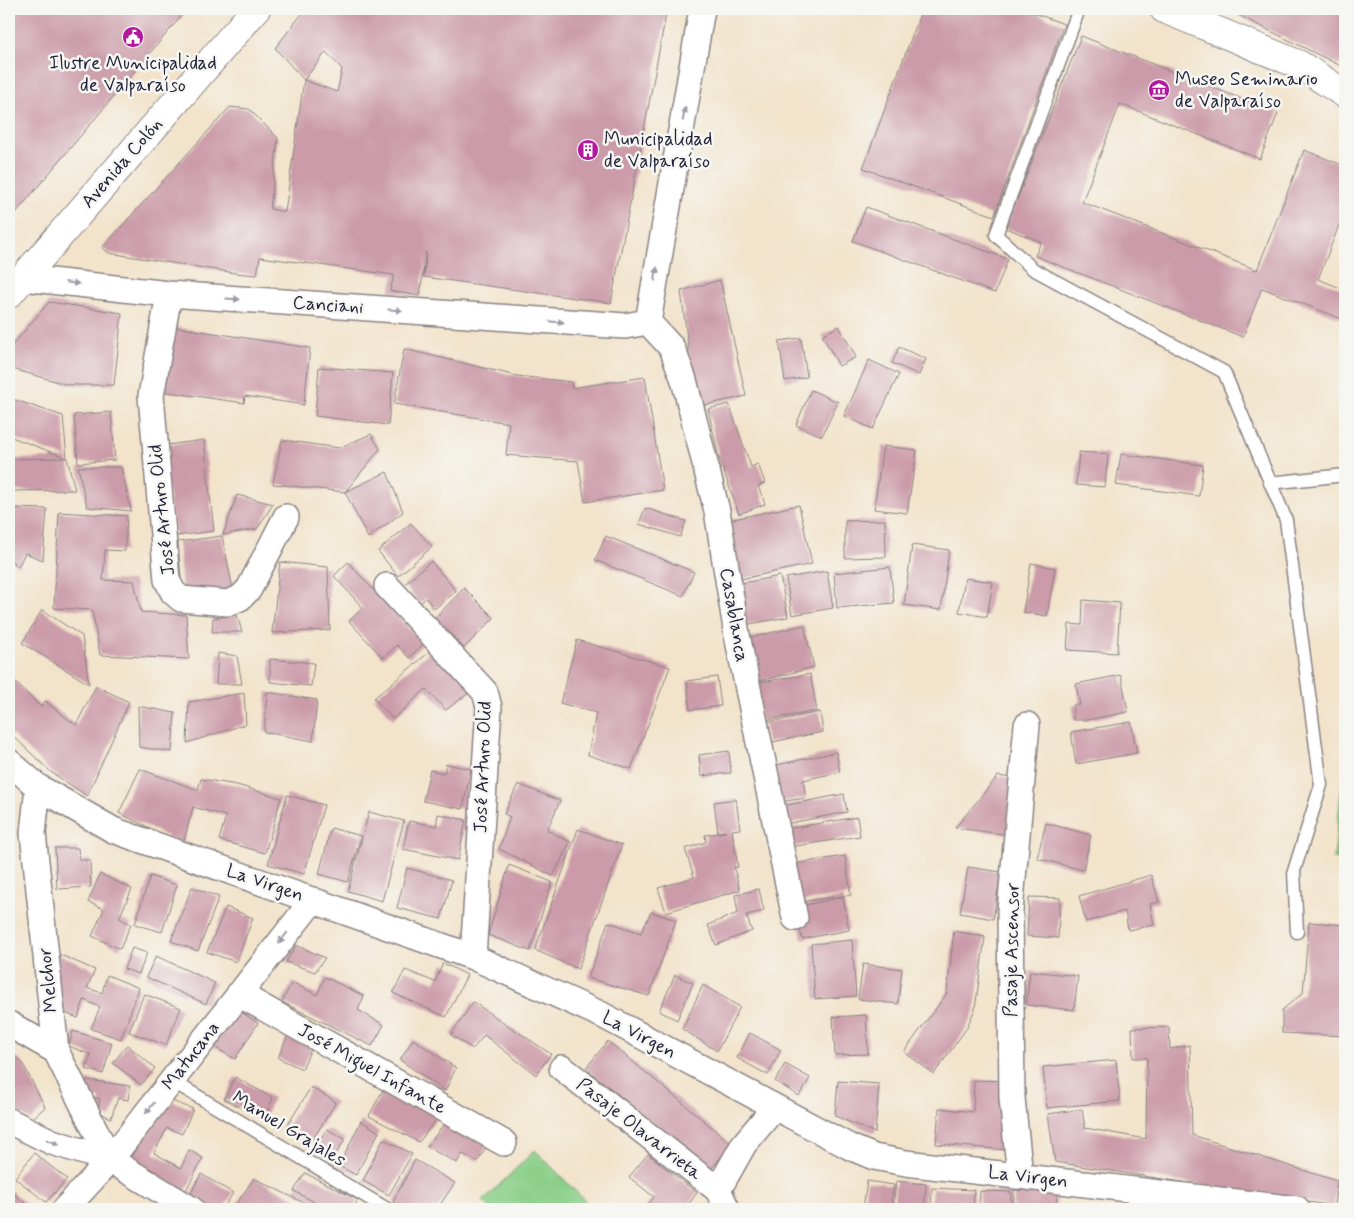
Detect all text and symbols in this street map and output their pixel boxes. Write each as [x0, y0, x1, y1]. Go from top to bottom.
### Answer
public building icon: Ilustre Municipalidad de Valparaíso [121, 25, 145, 49]
place label: Ilustre Municipalidad de Valparaíso [49, 51, 217, 98]
place label: Museo Seminario de Valparaíso [1175, 67, 1318, 114]
museum icon: Museo Seminario de Valparaíso [1147, 78, 1171, 102]
one-way arrow [680, 105, 688, 121]
street label: Avenida Colón [76, 112, 168, 214]
place label: Municipalidad de Valparaíso [604, 127, 713, 174]
building icon: Municipalidad de Valparaíso [576, 138, 600, 162]
one-way arrow [653, 265, 661, 281]
one-way arrow [64, 279, 80, 287]
street label: Canciani [292, 290, 364, 320]
one-way arrow [226, 295, 242, 303]
one-way arrow [388, 307, 404, 315]
one-way arrow [550, 318, 566, 326]
street label: José Arturo Olid [143, 443, 181, 577]
street label: Casablanca [713, 566, 755, 664]
street label: José Arturo Olid [468, 701, 498, 833]
street label: La Virgen [223, 858, 307, 909]
street label: Pasaje Ascensor [998, 883, 1027, 1017]
one-way arrow [277, 932, 288, 945]
street label: Melchor [32, 946, 64, 1014]
street label: La Virgen [597, 1005, 680, 1066]
street label: Matucana [156, 1016, 226, 1096]
street label: José Miguel Infante [292, 1018, 451, 1123]
street label: Pasaje Olavarrieta [571, 1072, 707, 1187]
street label: Manuel Grajales [227, 1085, 351, 1174]
one-way arrow [145, 1101, 156, 1114]
one-way arrow [46, 1138, 61, 1146]
street label: La Virgen [986, 1160, 1069, 1195]

